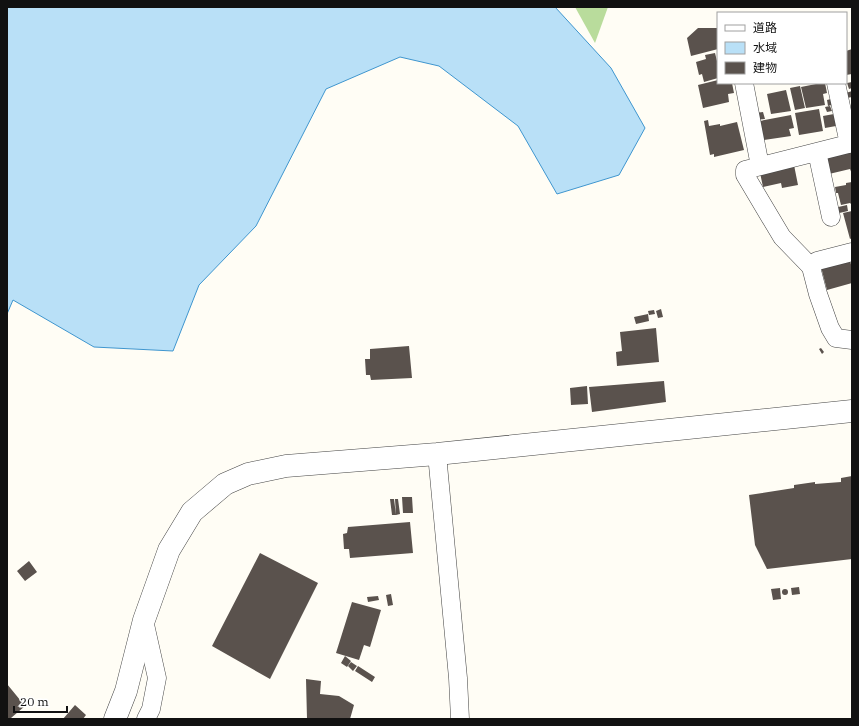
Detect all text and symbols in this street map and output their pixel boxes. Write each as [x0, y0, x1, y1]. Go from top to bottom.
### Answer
legend [717, 12, 847, 84]
text: 道路 [753, 20, 777, 35]
text: 水域 [753, 40, 777, 55]
text: 建物 [753, 60, 777, 75]
scale bar [14, 688, 67, 714]
text: 20 m [20, 694, 49, 709]

